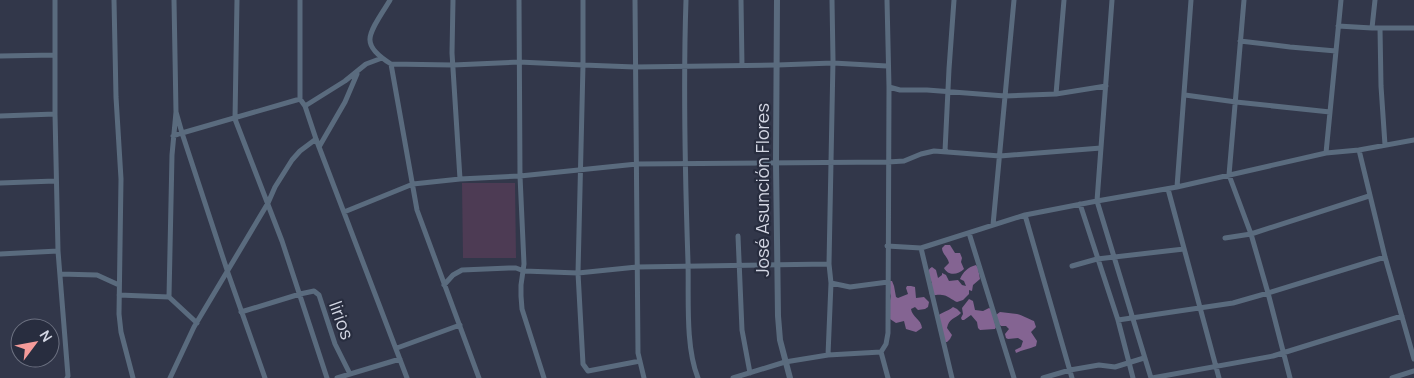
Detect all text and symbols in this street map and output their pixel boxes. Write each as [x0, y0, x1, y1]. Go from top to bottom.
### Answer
street label: José Asunción Flores [750, 103, 774, 277]
street label: lirios [324, 298, 360, 342]
north arrow [10, 318, 60, 368]
text: N [36, 327, 57, 345]

